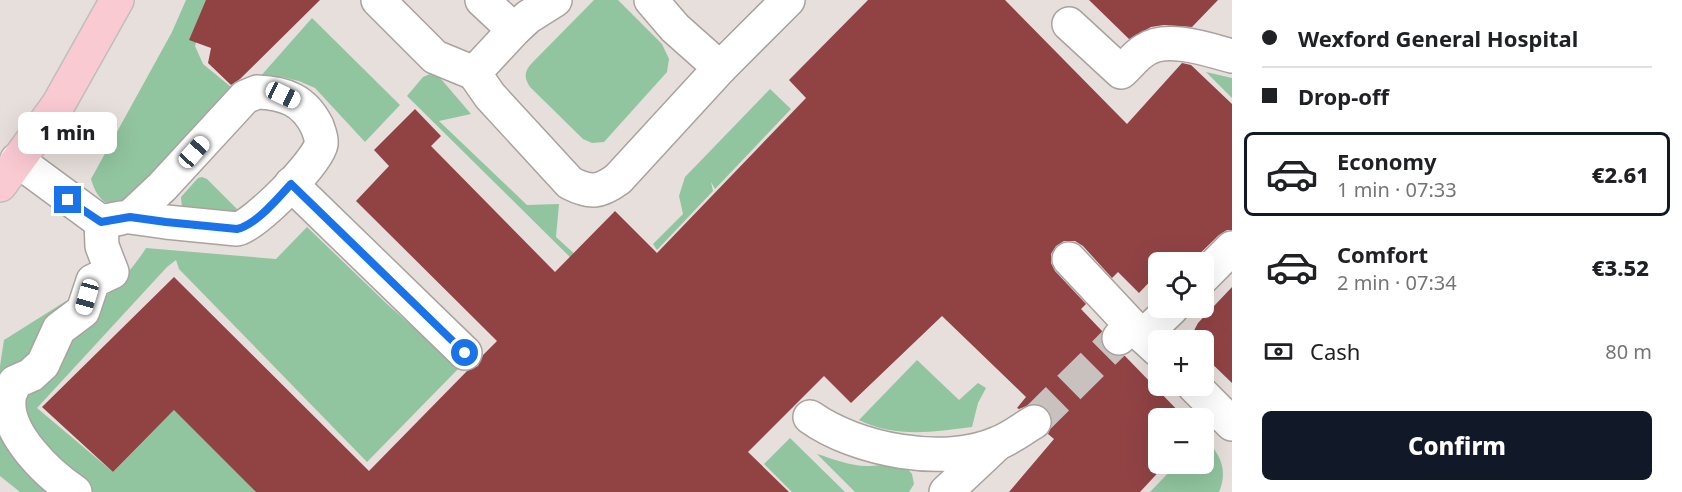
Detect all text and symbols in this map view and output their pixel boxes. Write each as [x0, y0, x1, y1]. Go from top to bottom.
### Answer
text: Wexford General Hospital [1298, 23, 1578, 53]
car [263, 79, 303, 111]
text: Drop-off [1298, 81, 1389, 111]
callout: 1 min [19, 113, 118, 155]
text: 1 min [40, 119, 95, 146]
car [175, 133, 213, 171]
text: Economy [1337, 146, 1436, 176]
icon: car [1265, 147, 1319, 201]
text: €2.61 [1592, 159, 1649, 189]
text: 1 min · 07:33 [1337, 176, 1457, 203]
route end [54, 186, 81, 213]
text: Comfort [1337, 239, 1428, 269]
icon: car [1265, 240, 1319, 294]
map controls [1148, 252, 1214, 474]
button: locate [1148, 252, 1214, 318]
text: €3.52 [1592, 252, 1649, 282]
text: 2 min · 07:34 [1337, 269, 1457, 296]
car [73, 277, 101, 317]
button: + [1148, 330, 1214, 396]
icon: cash [1262, 335, 1295, 368]
text: Cash [1310, 336, 1360, 366]
text: 80 m [1605, 338, 1652, 365]
route start [451, 339, 478, 366]
button: − [1148, 408, 1214, 474]
button: Confirm [1262, 411, 1652, 480]

